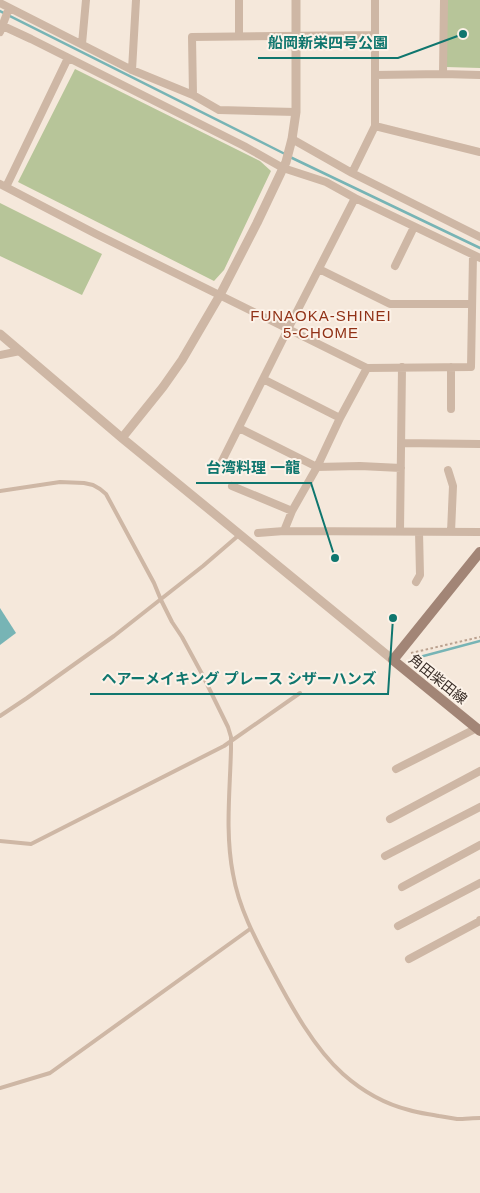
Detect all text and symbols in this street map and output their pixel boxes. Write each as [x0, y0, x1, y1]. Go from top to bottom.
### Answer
callout: 船岡新栄四号公園 [258, 28, 398, 58]
text: 船岡新栄四号公園 [268, 34, 388, 51]
district label: FUNAOKA-SHINEI 5-CHOME [250, 307, 392, 341]
callout: 台湾料理 一龍 [196, 453, 311, 483]
text: 台湾料理 一龍 [206, 459, 300, 476]
street label: 角田柴田線 [406, 651, 470, 707]
callout: ヘアーメイキング プレース シザーハンズ [90, 664, 388, 694]
text: ヘアーメイキング プレース シザーハンズ [101, 670, 377, 687]

